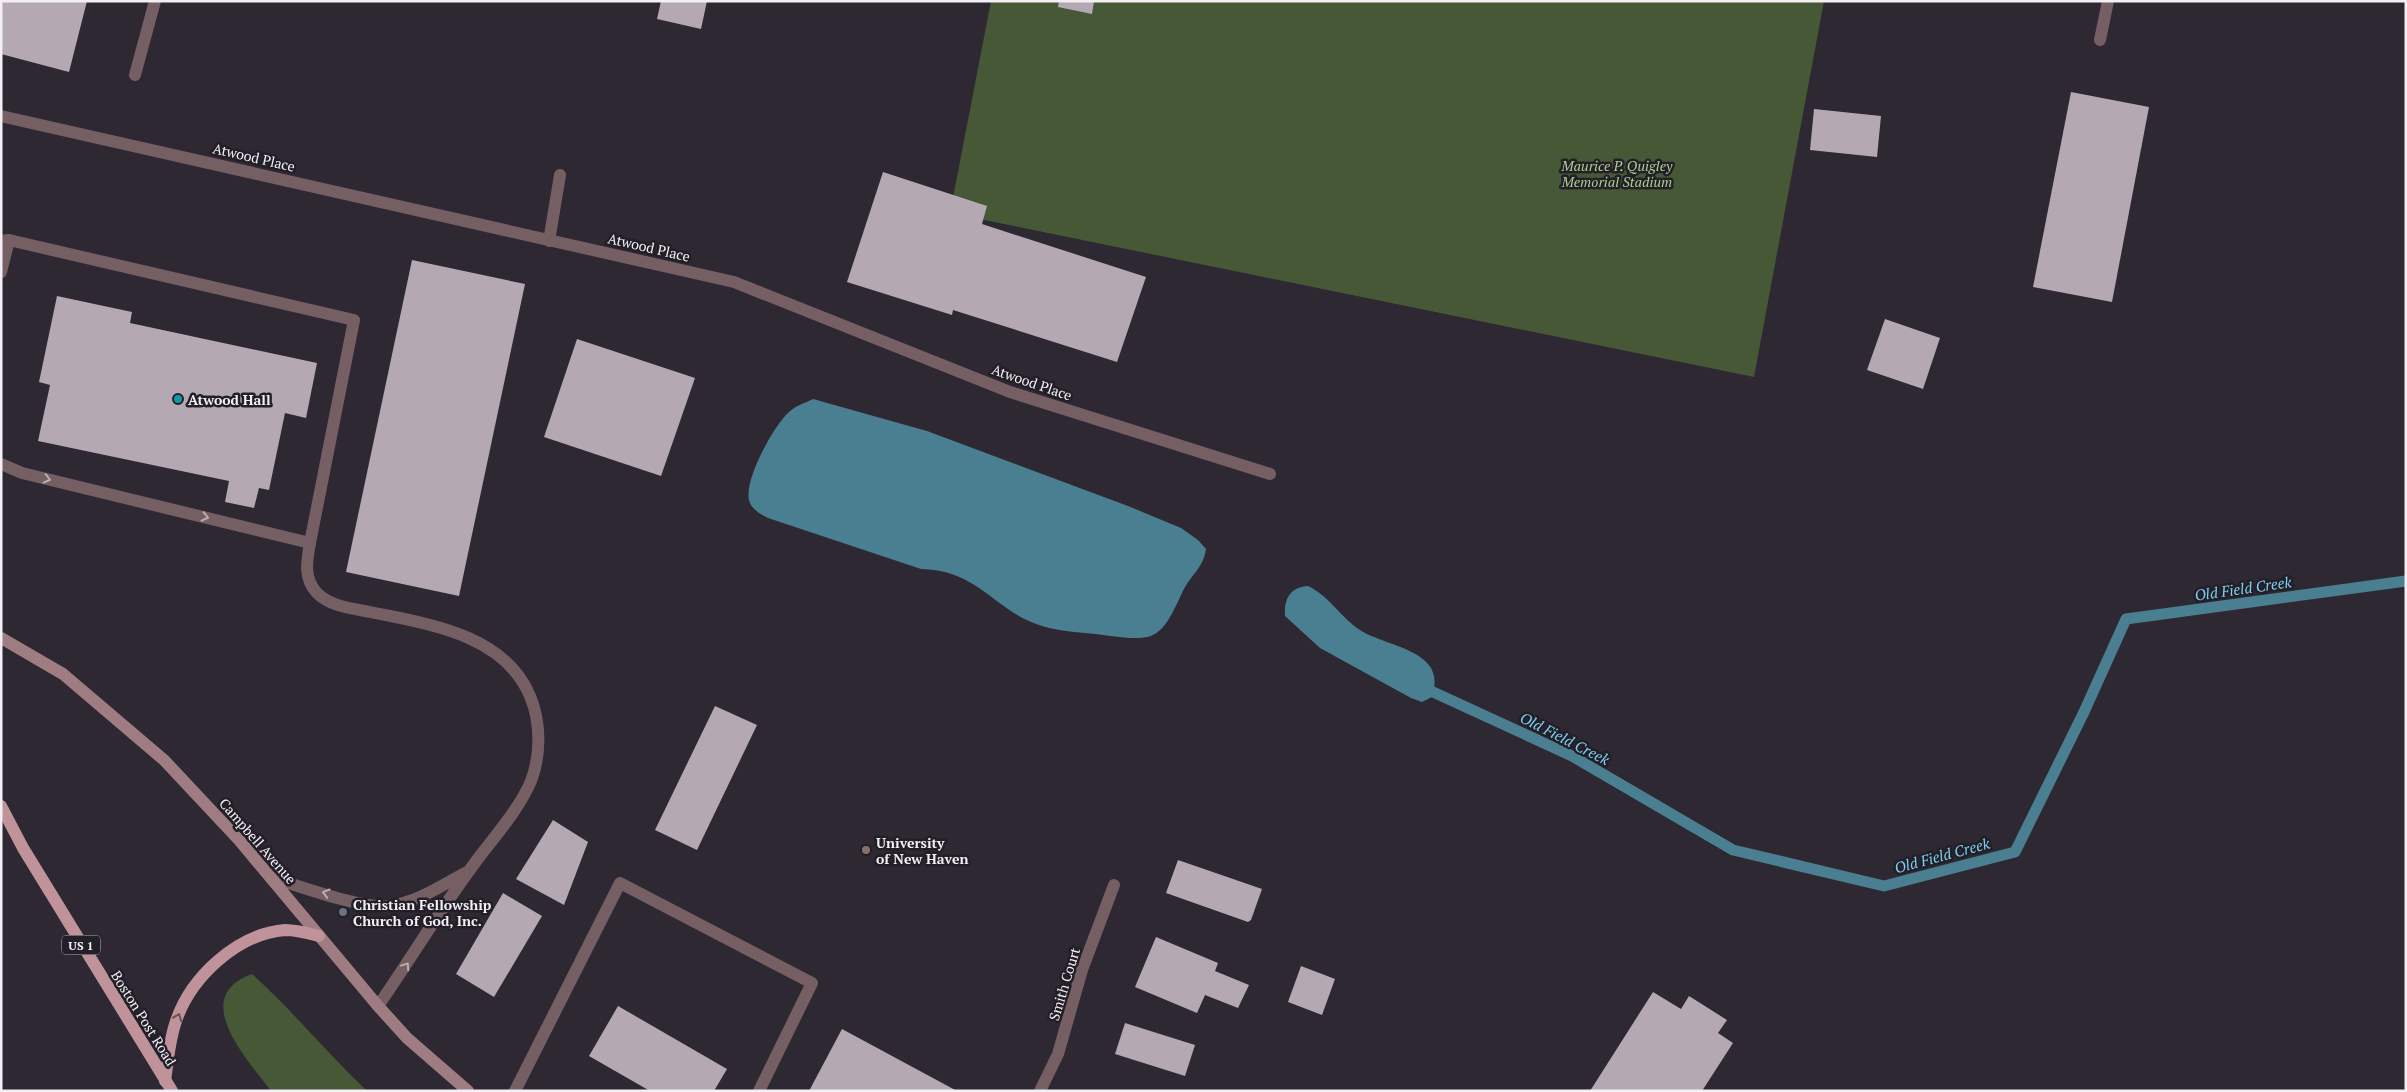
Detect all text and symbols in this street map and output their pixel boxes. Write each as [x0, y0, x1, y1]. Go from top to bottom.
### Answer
street label: Atwood Place [211, 138, 297, 176]
park label: Maurice P. Quigley Memorial Stadium [1561, 156, 1673, 191]
street label: Atwood Place [606, 228, 692, 266]
street label: Atwood Place [989, 359, 1075, 405]
place label: Atwood Hall [188, 390, 271, 409]
marker: Atwood Hall [172, 393, 184, 405]
one-way arrow [43, 473, 52, 484]
one-way arrow [201, 511, 210, 522]
water label: Old Field Creek [2193, 571, 2294, 605]
water label: Old Field Creek [1517, 707, 1614, 769]
street label: Campbell Avenue [215, 794, 301, 888]
water label: Old Field Creek [1892, 832, 1993, 877]
place label: University of New Haven [876, 833, 968, 868]
marker: University of New Haven [860, 844, 872, 856]
one-way arrow [322, 889, 330, 899]
place label: Christian Fellowship Church of God, Inc. [353, 895, 492, 930]
marker: Christian Fellowship Church of God, Inc. [337, 906, 349, 918]
road number: US 1 [62, 936, 100, 954]
street label: Smith Court [1044, 944, 1084, 1023]
one-way arrow [399, 962, 409, 971]
street label: Boston Post Road [107, 967, 181, 1069]
one-way arrow [173, 1013, 183, 1021]

